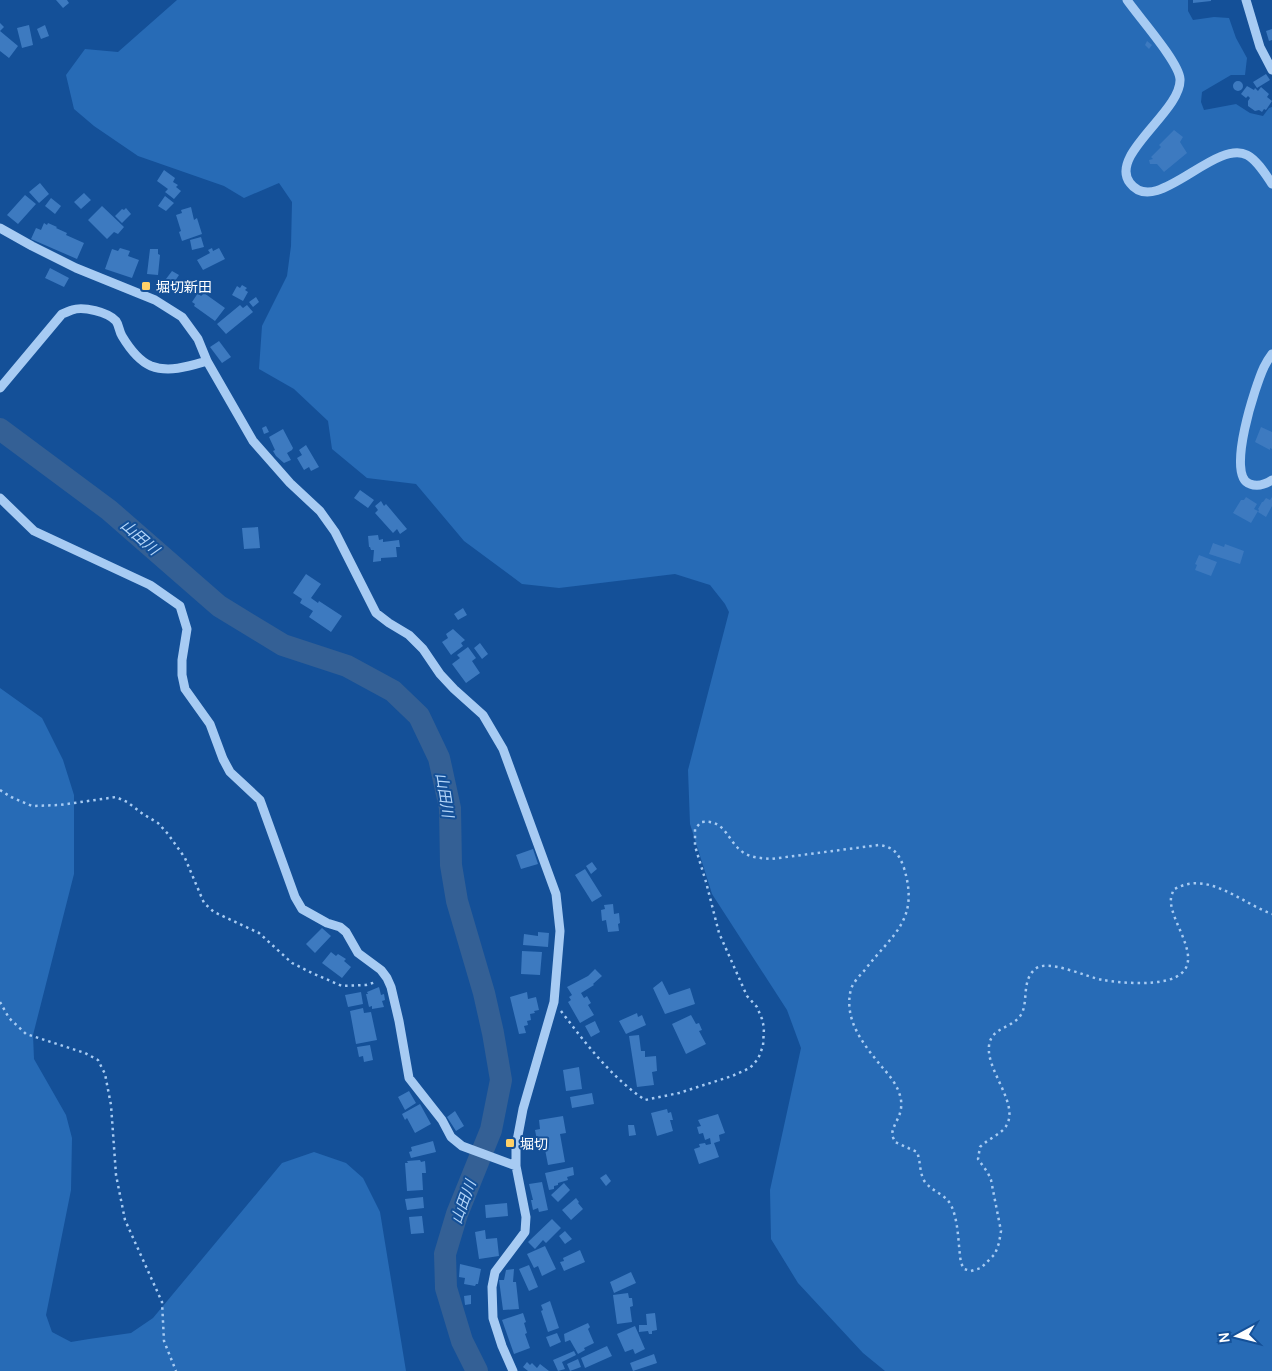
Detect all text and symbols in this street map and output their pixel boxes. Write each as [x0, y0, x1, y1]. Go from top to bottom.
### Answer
place label: 堀切新田 [156, 277, 212, 296]
marker: 堀切新田 [140, 280, 152, 292]
water label: 山田川 [116, 514, 165, 561]
water label: 山田川 [431, 771, 459, 821]
place label: 堀切 [520, 1134, 548, 1153]
marker: 堀切 [504, 1137, 516, 1149]
water label: 山田川 [445, 1175, 481, 1227]
north arrow [1212, 1311, 1262, 1361]
text: N [1214, 1331, 1234, 1344]

